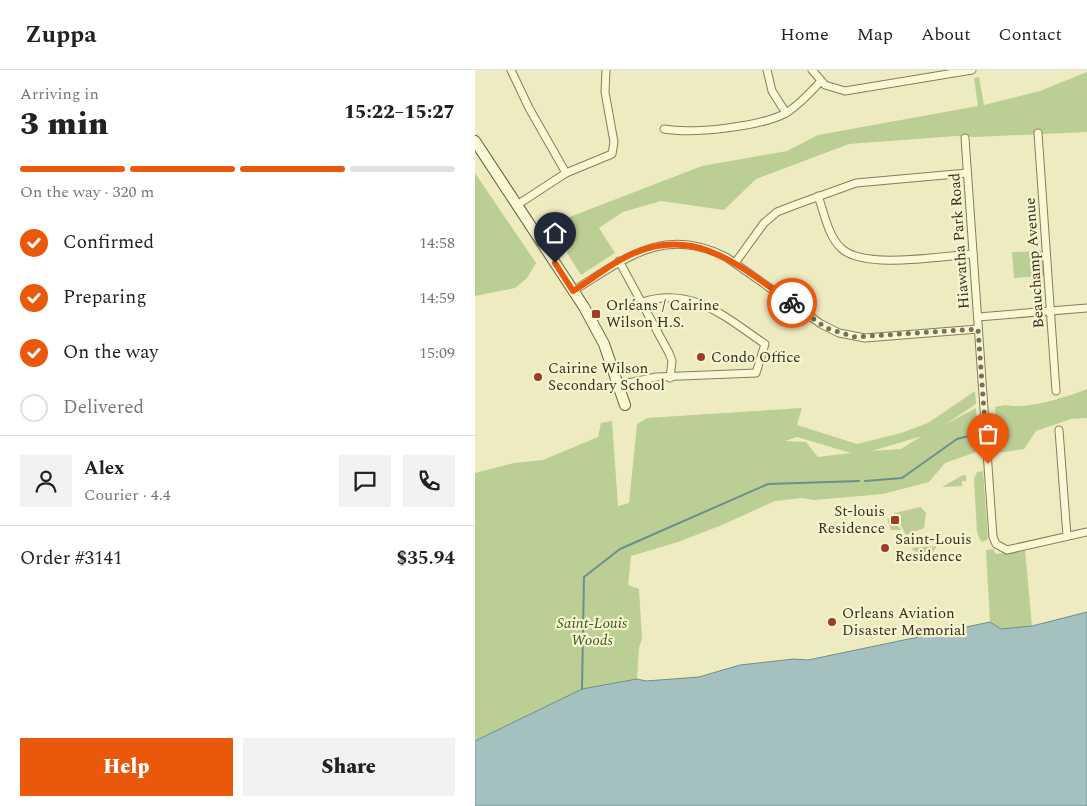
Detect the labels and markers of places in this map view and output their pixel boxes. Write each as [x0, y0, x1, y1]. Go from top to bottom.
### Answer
pin [534, 212, 576, 263]
place label: Orléans / Cairine Wilson H.S. [606, 294, 719, 334]
marker: Orléans / Cairine Wilson H.S. [590, 308, 602, 320]
place label: Condo Office [711, 346, 801, 369]
marker: Condo Office [695, 351, 707, 363]
place label: Cairine Wilson Secondary School [548, 357, 665, 397]
marker: Cairine Wilson Secondary School [532, 371, 544, 383]
pin [967, 413, 1009, 464]
place label: St-louis Residence [818, 500, 885, 540]
marker: St-louis Residence [889, 514, 901, 526]
place label: Saint-Louis Residence [895, 528, 972, 568]
marker: Saint-Louis Residence [879, 542, 891, 554]
place label: Orleans Aviation Disaster Memorial [842, 602, 966, 642]
marker: Orleans Aviation Disaster Memorial [826, 616, 838, 628]

